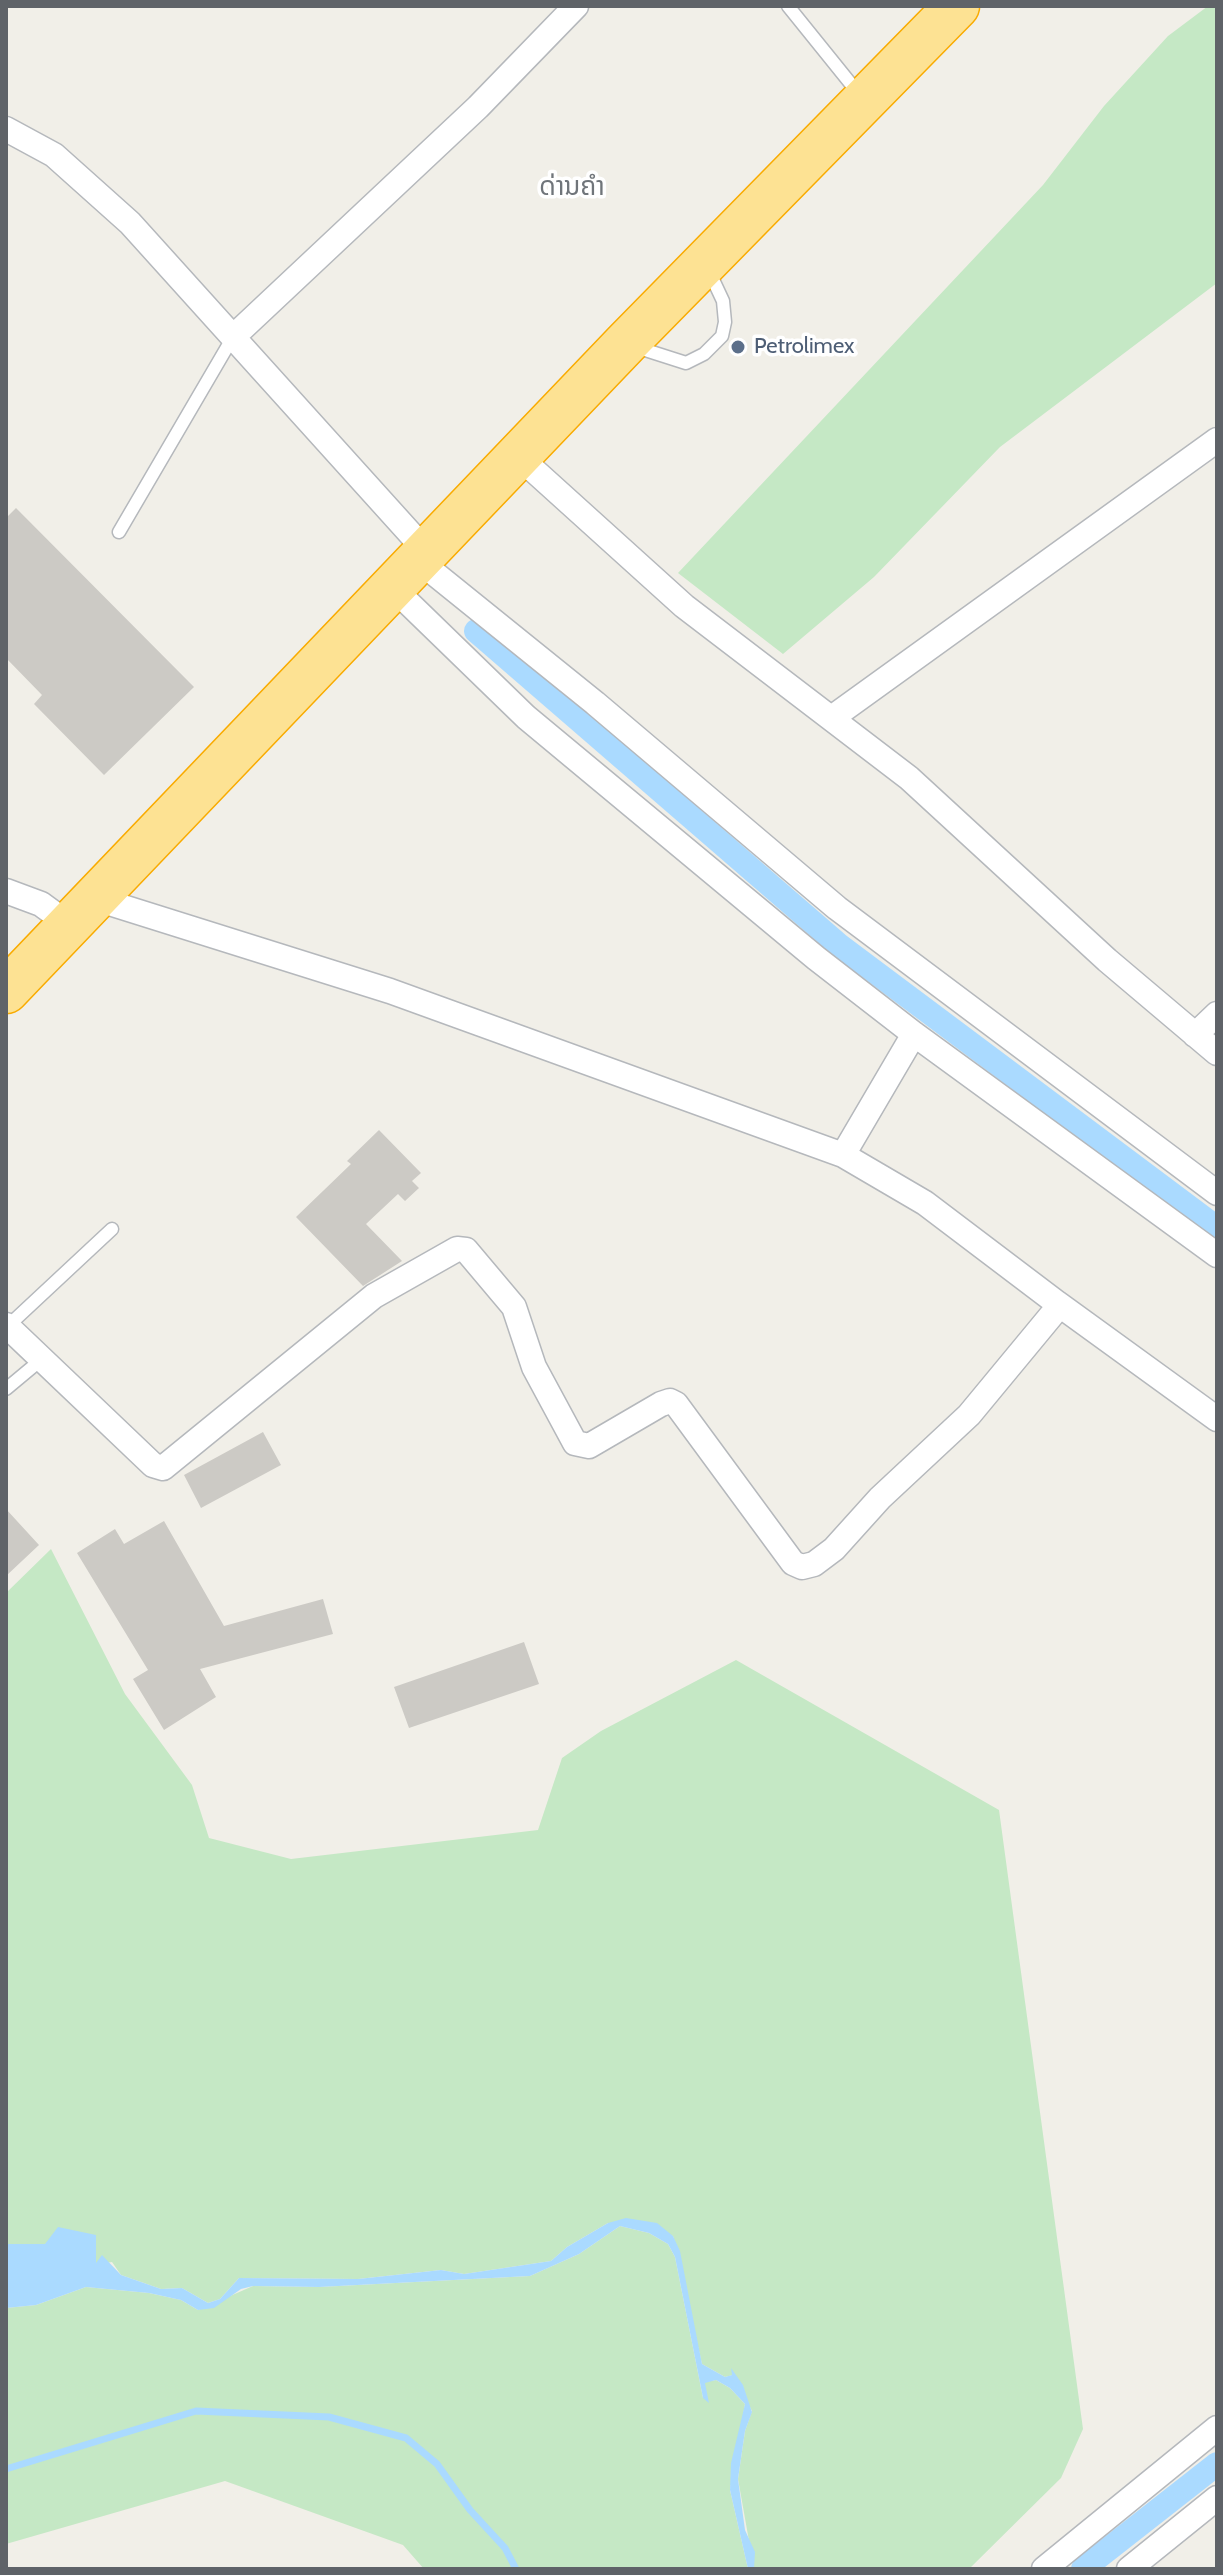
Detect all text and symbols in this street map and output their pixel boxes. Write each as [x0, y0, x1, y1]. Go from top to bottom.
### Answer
district label: ດ່ານຄໍາ [539, 171, 605, 203]
place label: Petrolimex [754, 334, 854, 360]
marker: Petrolimex [729, 338, 747, 356]

